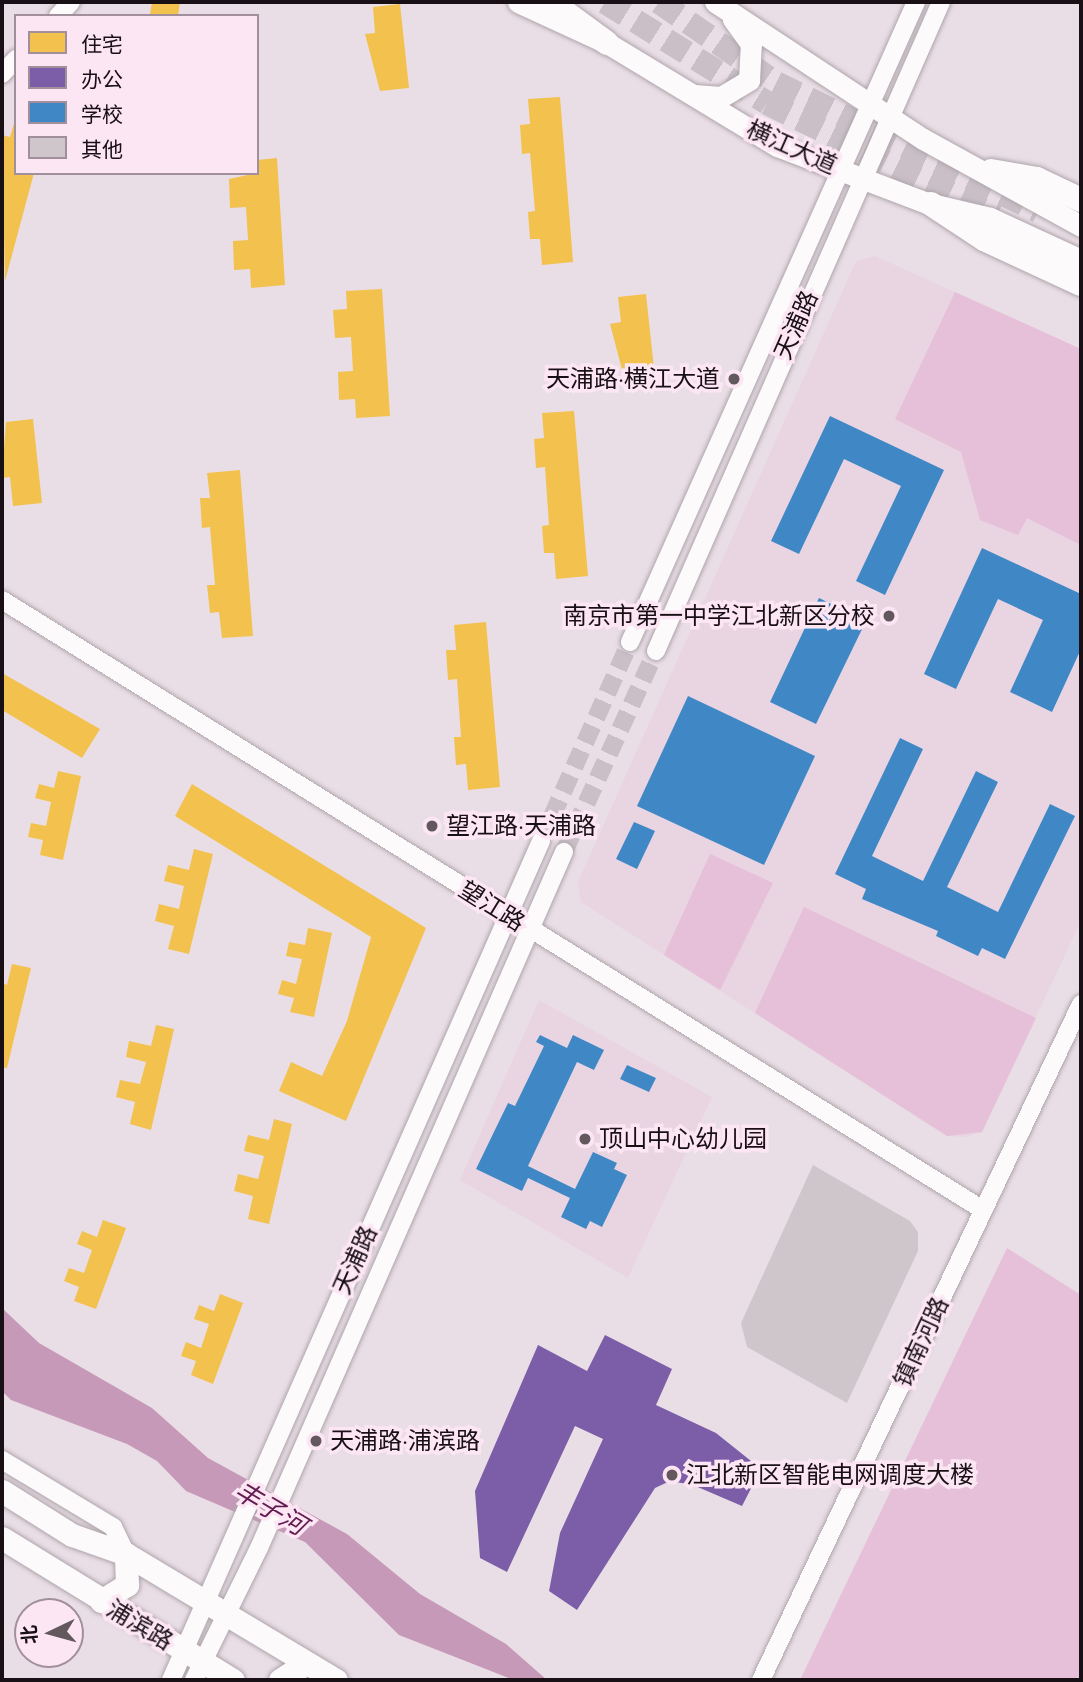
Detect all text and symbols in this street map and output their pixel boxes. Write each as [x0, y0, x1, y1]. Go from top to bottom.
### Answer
legend [14, 14, 259, 175]
text: 住宅 [81, 32, 123, 57]
text: 办公 [81, 67, 123, 92]
text: 学校 [81, 102, 123, 127]
street label: 横江大道 [742, 114, 842, 180]
text: 其他 [81, 137, 123, 162]
street label: 天浦路 [768, 286, 824, 364]
place label: 天浦路·横江大道 [546, 365, 720, 393]
marker: 天浦路·横江大道 [726, 371, 742, 387]
place label: 南京市第一中学江北新区分校 [563, 602, 875, 630]
marker: 南京市第一中学江北新区分校 [881, 608, 897, 624]
place label: 望江路·天浦路 [446, 812, 596, 840]
marker: 望江路·天浦路 [424, 818, 440, 834]
street label: 望江路 [454, 875, 530, 937]
place label: 顶山中心幼儿园 [599, 1125, 767, 1153]
marker: 顶山中心幼儿园 [577, 1131, 593, 1147]
street label: 天浦路 [327, 1221, 383, 1299]
street label: 镇南河路 [888, 1292, 954, 1392]
place label: 天浦路·浦滨路 [330, 1427, 480, 1455]
marker: 天浦路·浦滨路 [308, 1433, 324, 1449]
place label: 江北新区智能电网调度大楼 [686, 1461, 974, 1489]
marker: 江北新区智能电网调度大楼 [664, 1467, 680, 1483]
water label: 丰子河 [229, 1476, 311, 1542]
street label: 浦滨路 [102, 1594, 178, 1656]
north arrow [14, 1598, 84, 1668]
text: 北 [17, 1624, 42, 1645]

